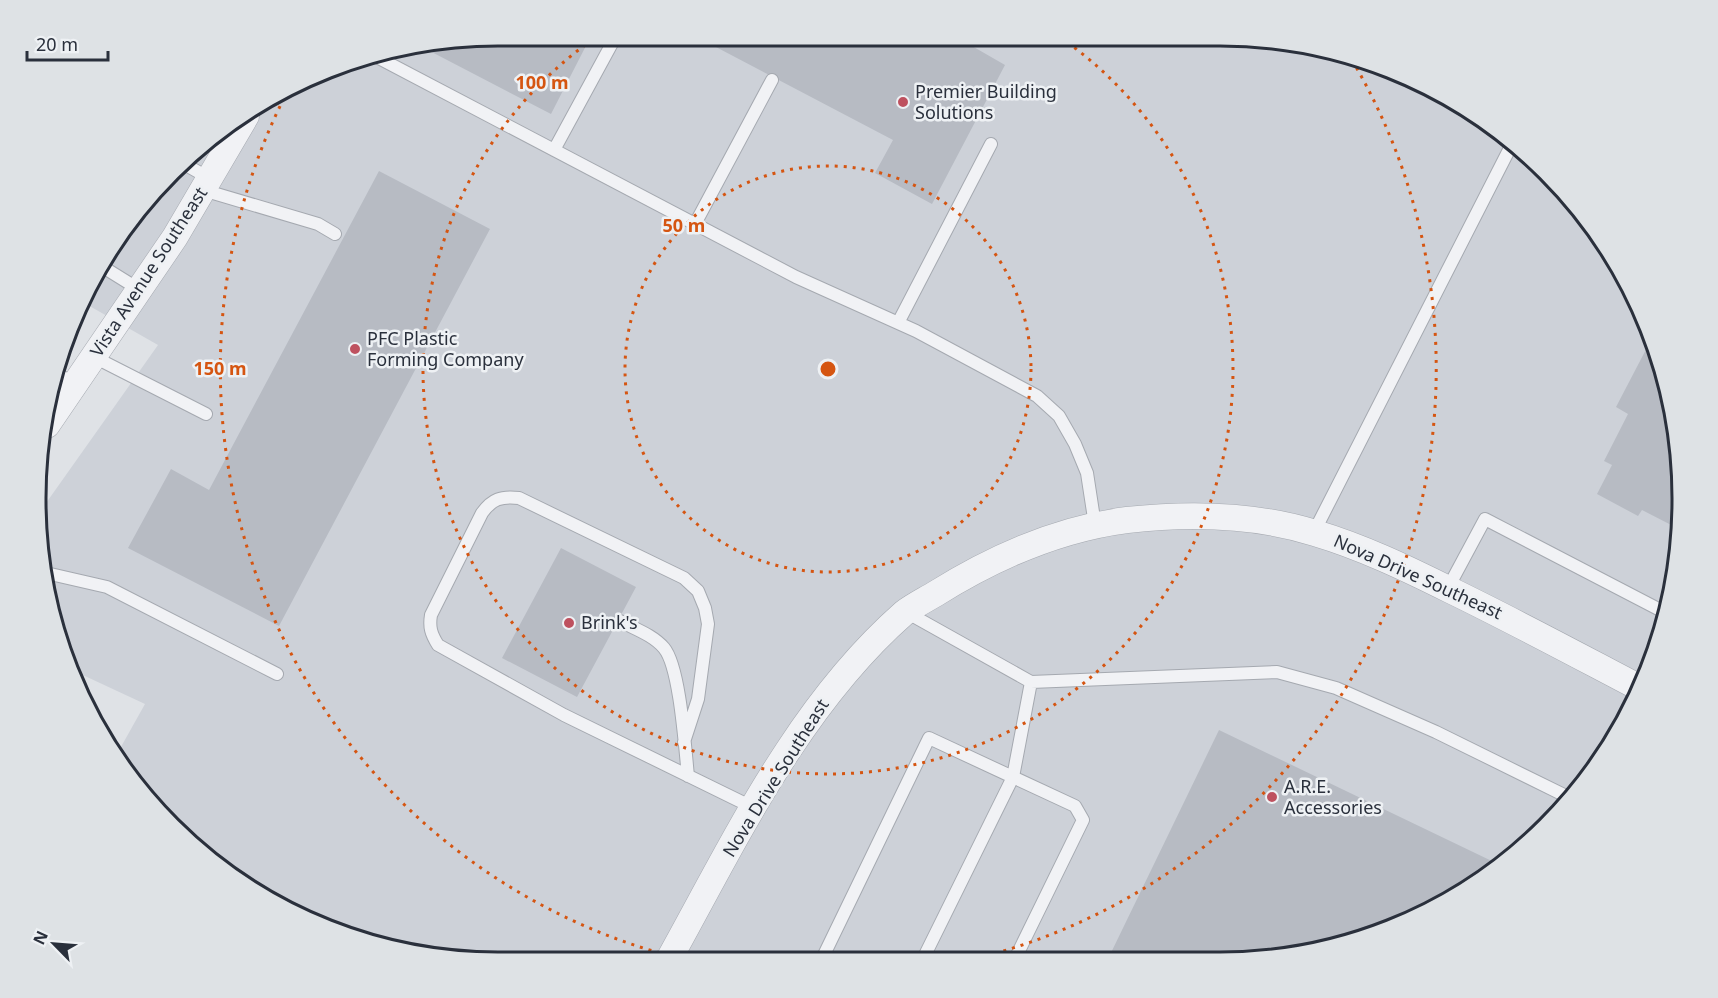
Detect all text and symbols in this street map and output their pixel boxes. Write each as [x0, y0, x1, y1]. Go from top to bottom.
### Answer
scale bar [27, 24, 108, 62]
text: 20 m [36, 32, 78, 56]
text: 100 m [515, 70, 569, 94]
place label: Premier Building Solutions [915, 79, 1057, 124]
marker: Premier Building Solutions [896, 95, 910, 109]
street label: Vista Avenue Southeast [84, 181, 212, 361]
text: 50 m [663, 213, 705, 237]
place label: PFC Plastic Forming Company [367, 326, 524, 371]
marker: PFC Plastic Forming Company [348, 342, 362, 356]
text: 150 m [193, 356, 247, 380]
centre of rings [818, 359, 838, 379]
street label: Nova Drive Southeast [1330, 528, 1507, 624]
place label: Brink's [581, 610, 638, 634]
marker: Brink's [562, 616, 576, 630]
street label: Nova Drive Southeast [717, 693, 834, 861]
place label: A.R.E. Accessories [1284, 774, 1382, 819]
marker: A.R.E. Accessories [1265, 790, 1279, 804]
north arrow [24, 914, 84, 974]
text: N [28, 927, 53, 948]

